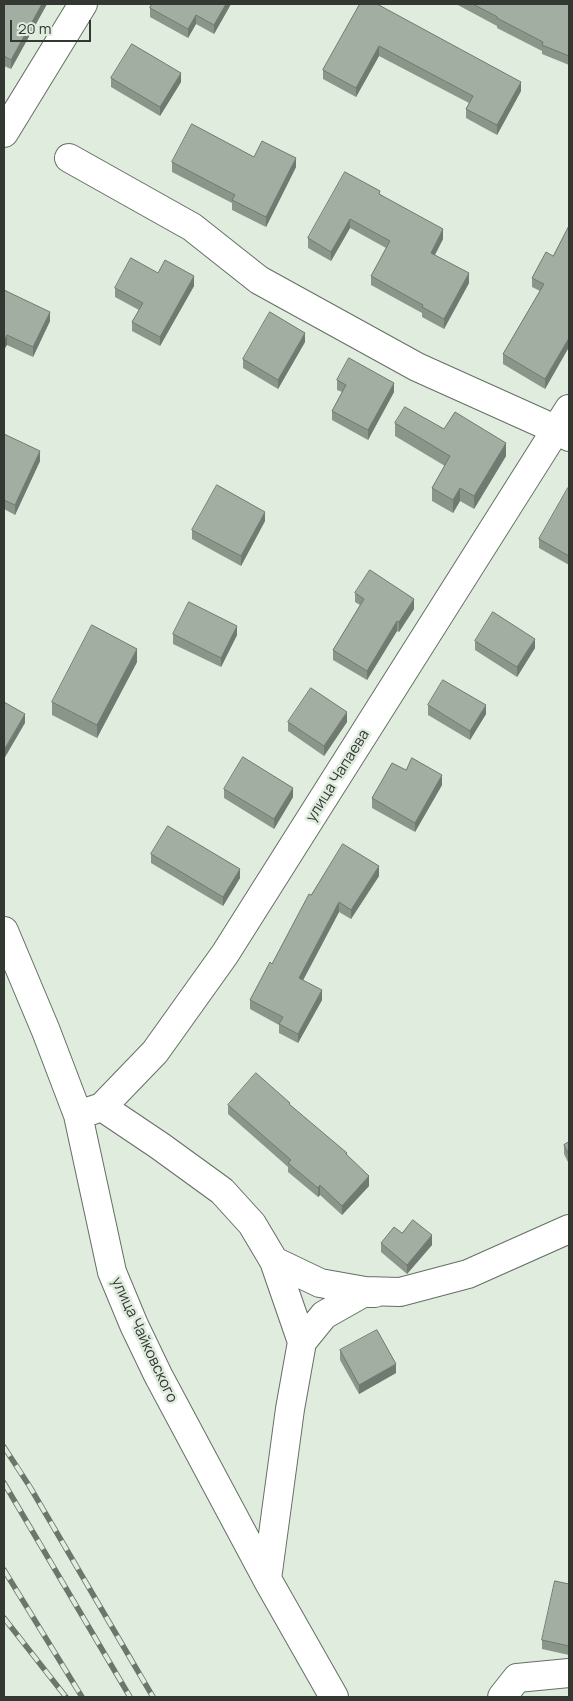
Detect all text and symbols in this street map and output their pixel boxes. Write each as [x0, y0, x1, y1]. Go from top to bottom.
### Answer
scale bar [12, 10, 94, 42]
text: 20 m [18, 18, 51, 39]
street label: улица Чапаева [302, 727, 374, 825]
street label: улица Чайковского [107, 1274, 181, 1406]

